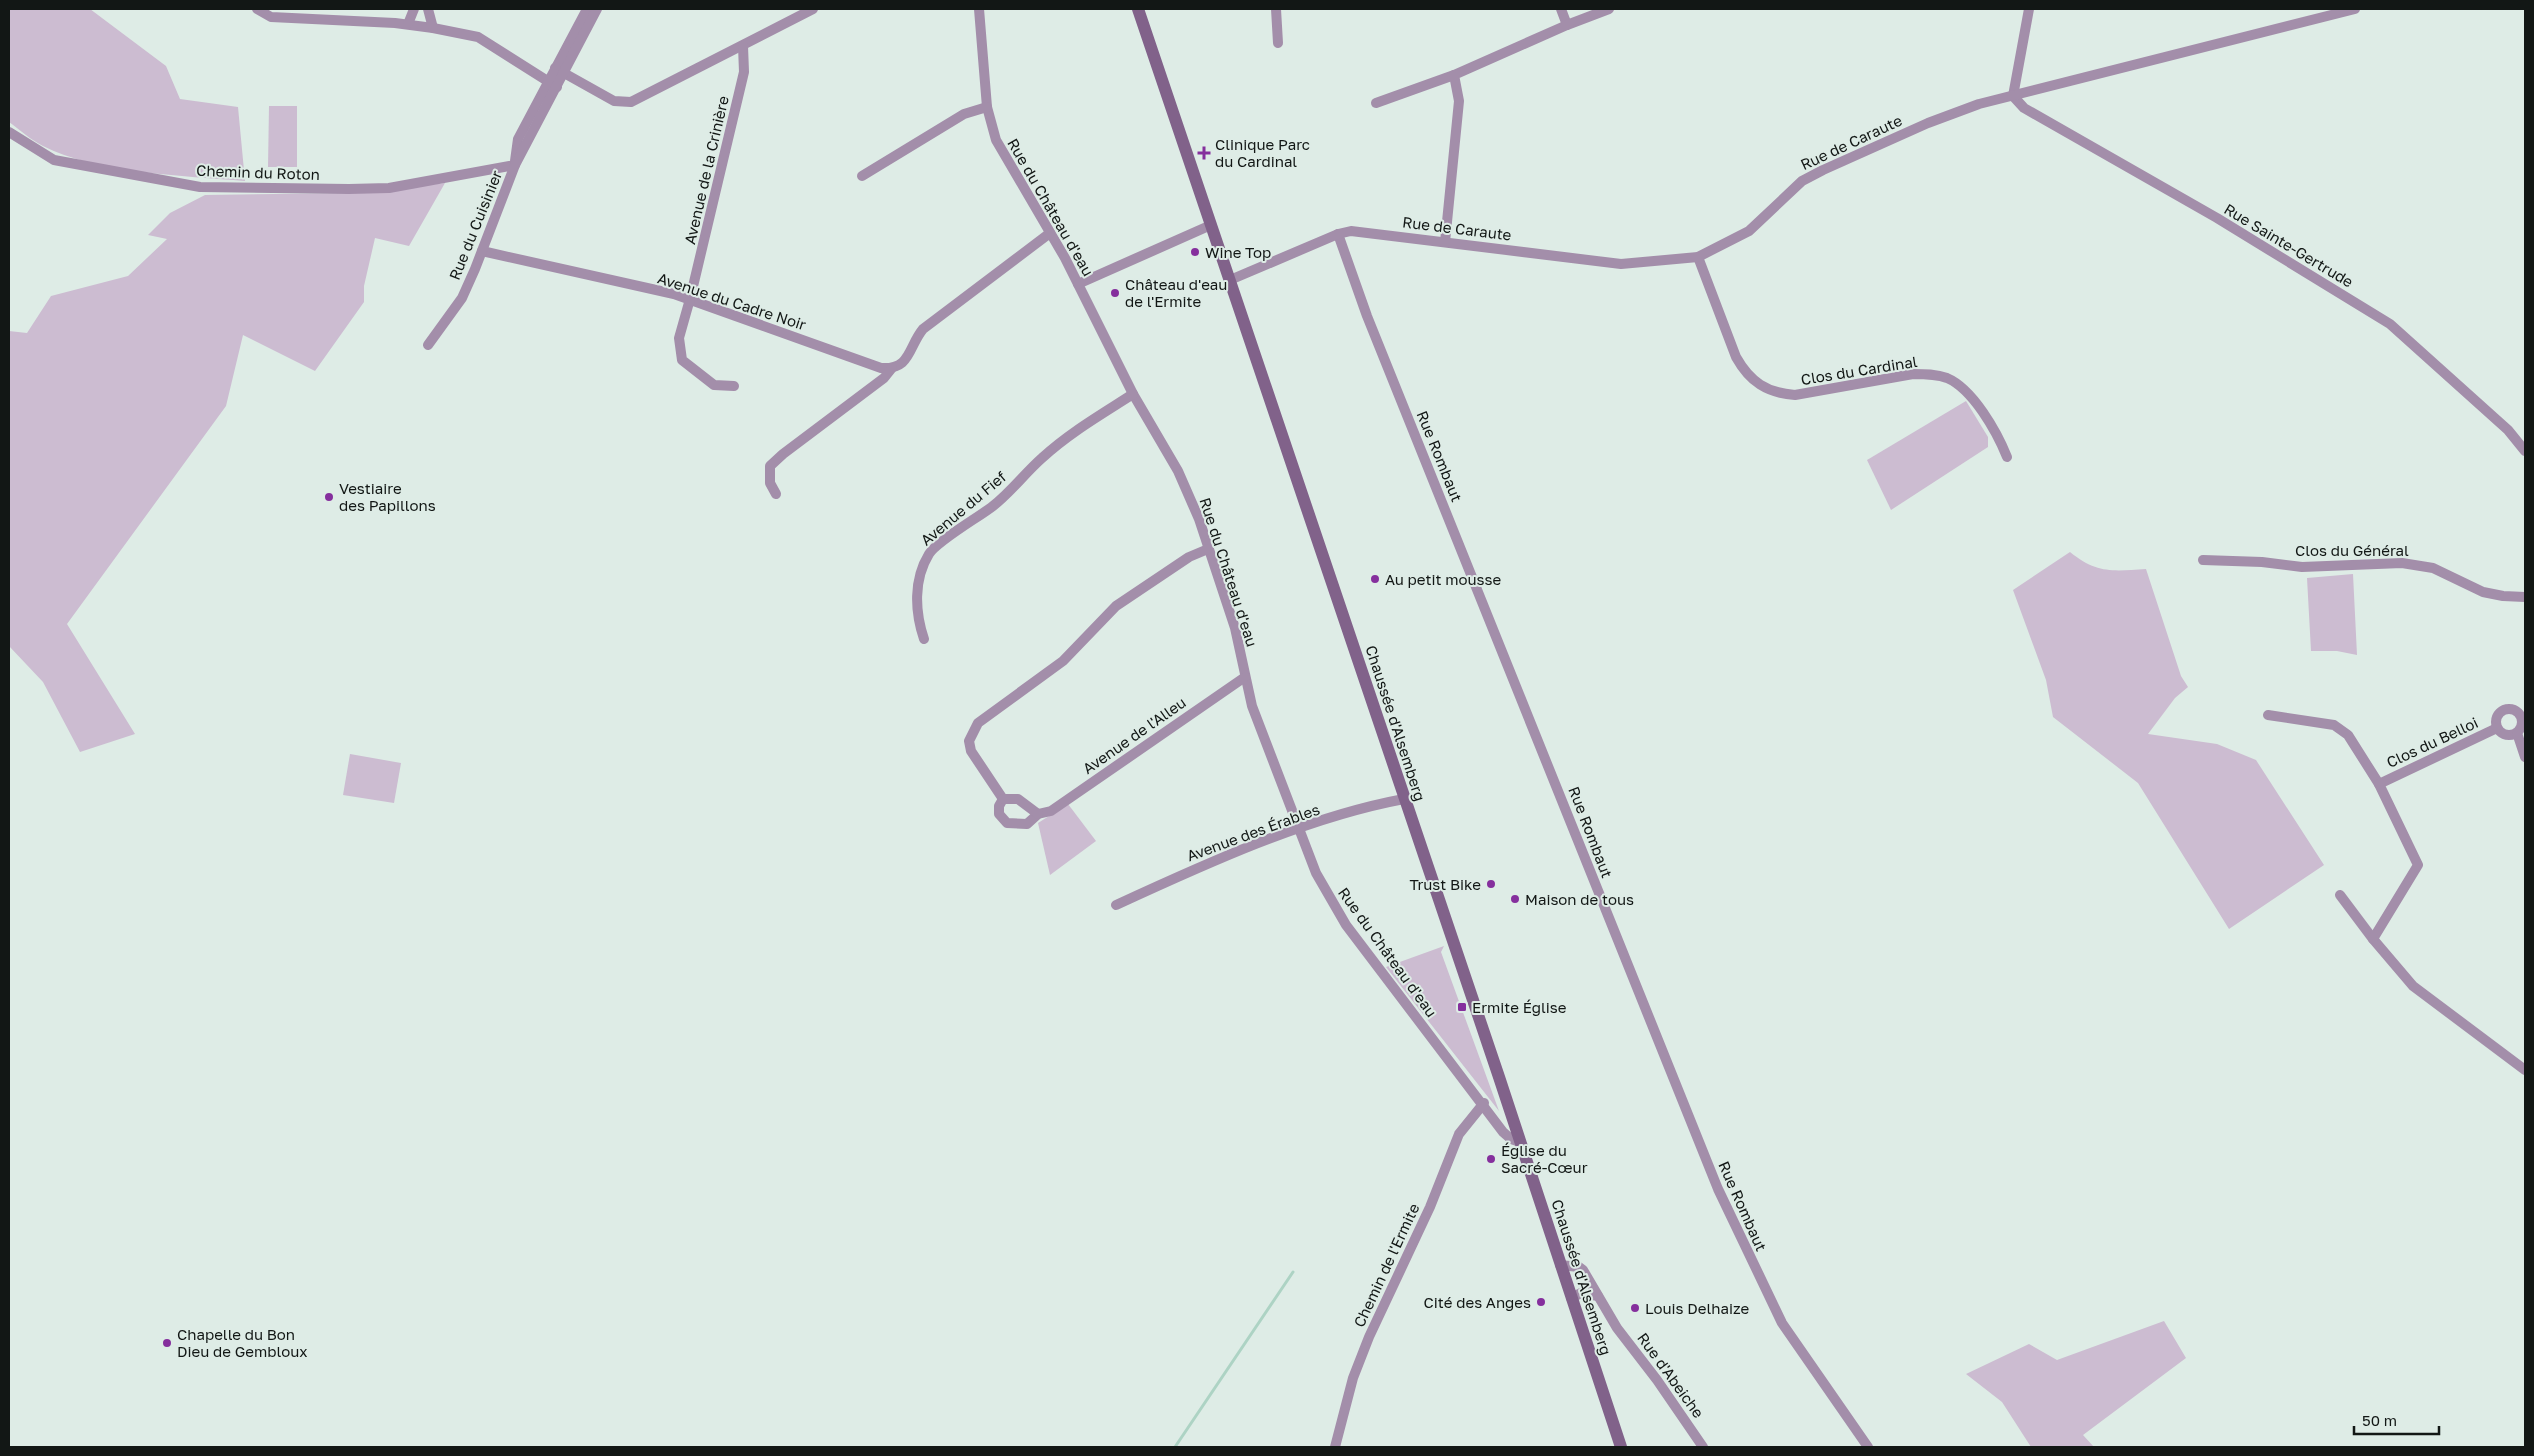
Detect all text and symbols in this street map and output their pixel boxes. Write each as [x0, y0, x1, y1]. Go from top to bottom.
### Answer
street label: Avenue de la Crinière [680, 94, 732, 246]
street label: Rue de Caraute [1797, 111, 1905, 173]
street label: Rue du Château d'eau [1004, 135, 1098, 279]
place label: Clinique Parc du Cardinal [1215, 135, 1310, 170]
marker: Clinique Parc du Cardinal [1197, 146, 1211, 160]
street label: Chemin du Roton [196, 161, 320, 183]
street label: Rue du Cuisinier [445, 167, 505, 282]
street label: Rue Sainte-Gertrude [2221, 199, 2357, 291]
street label: Rue de Caraute [1401, 212, 1513, 244]
place label: Wine Top [1205, 243, 1271, 261]
marker: Wine Top [1189, 246, 1201, 258]
street label: Avenue du Cadre Noir [655, 268, 809, 334]
place label: Château d'eau de l'Ermite [1125, 275, 1227, 310]
marker: Château d'eau de l'Ermite [1109, 287, 1121, 299]
street label: Clos du Cardinal [1799, 352, 1919, 388]
street label: Rue Rombaut [1414, 408, 1466, 504]
street label: Avenue du Fief [917, 467, 1010, 549]
place label: Vestiaire des Papillons [339, 479, 436, 514]
marker: Vestiaire des Papillons [323, 491, 335, 503]
street label: Rue du Château d'eau [1196, 495, 1262, 649]
street label: Clos du Général [2295, 541, 2409, 559]
place label: Au petit mousse [1385, 570, 1502, 588]
marker: Au petit mousse [1369, 573, 1381, 585]
street label: Chaussée d'Alsemberg [1362, 643, 1430, 803]
street label: Avenue de l'Alleu [1079, 693, 1189, 777]
street label: Clos du Belloi [2383, 713, 2481, 771]
street label: Rue Rombaut [1565, 784, 1617, 880]
street label: Avenue des Érables [1184, 800, 1322, 864]
place label: Trust Bike [1409, 875, 1481, 893]
marker: Trust Bike [1485, 878, 1497, 890]
street label: Rue du Château d'eau [1335, 884, 1441, 1020]
place label: Maison de tous [1525, 890, 1634, 908]
marker: Maison de tous [1509, 893, 1521, 905]
place label: Ermite Église [1472, 998, 1567, 1016]
marker: Ermite Église [1456, 1001, 1468, 1013]
place label: Église du Sacré-Cœur [1501, 1141, 1588, 1176]
marker: Église du Sacré-Cœur [1485, 1153, 1497, 1165]
street label: Rue Rombaut [1715, 1158, 1771, 1254]
street label: Chaussée d'Alsemberg [1548, 1197, 1616, 1357]
street label: Chemin de l'Ermite [1349, 1200, 1423, 1330]
place label: Cité des Anges [1424, 1293, 1531, 1311]
marker: Cité des Anges [1535, 1296, 1547, 1308]
place label: Louis Delhaize [1645, 1299, 1750, 1317]
marker: Louis Delhaize [1629, 1302, 1641, 1314]
place label: Chapelle du Bon Dieu de Gembloux [177, 1325, 307, 1360]
street label: Rue d'Abeiche [1634, 1329, 1708, 1421]
marker: Chapelle du Bon Dieu de Gembloux [161, 1337, 173, 1349]
scale bar [2354, 1404, 2439, 1436]
text: 50 m [2362, 1411, 2397, 1429]

